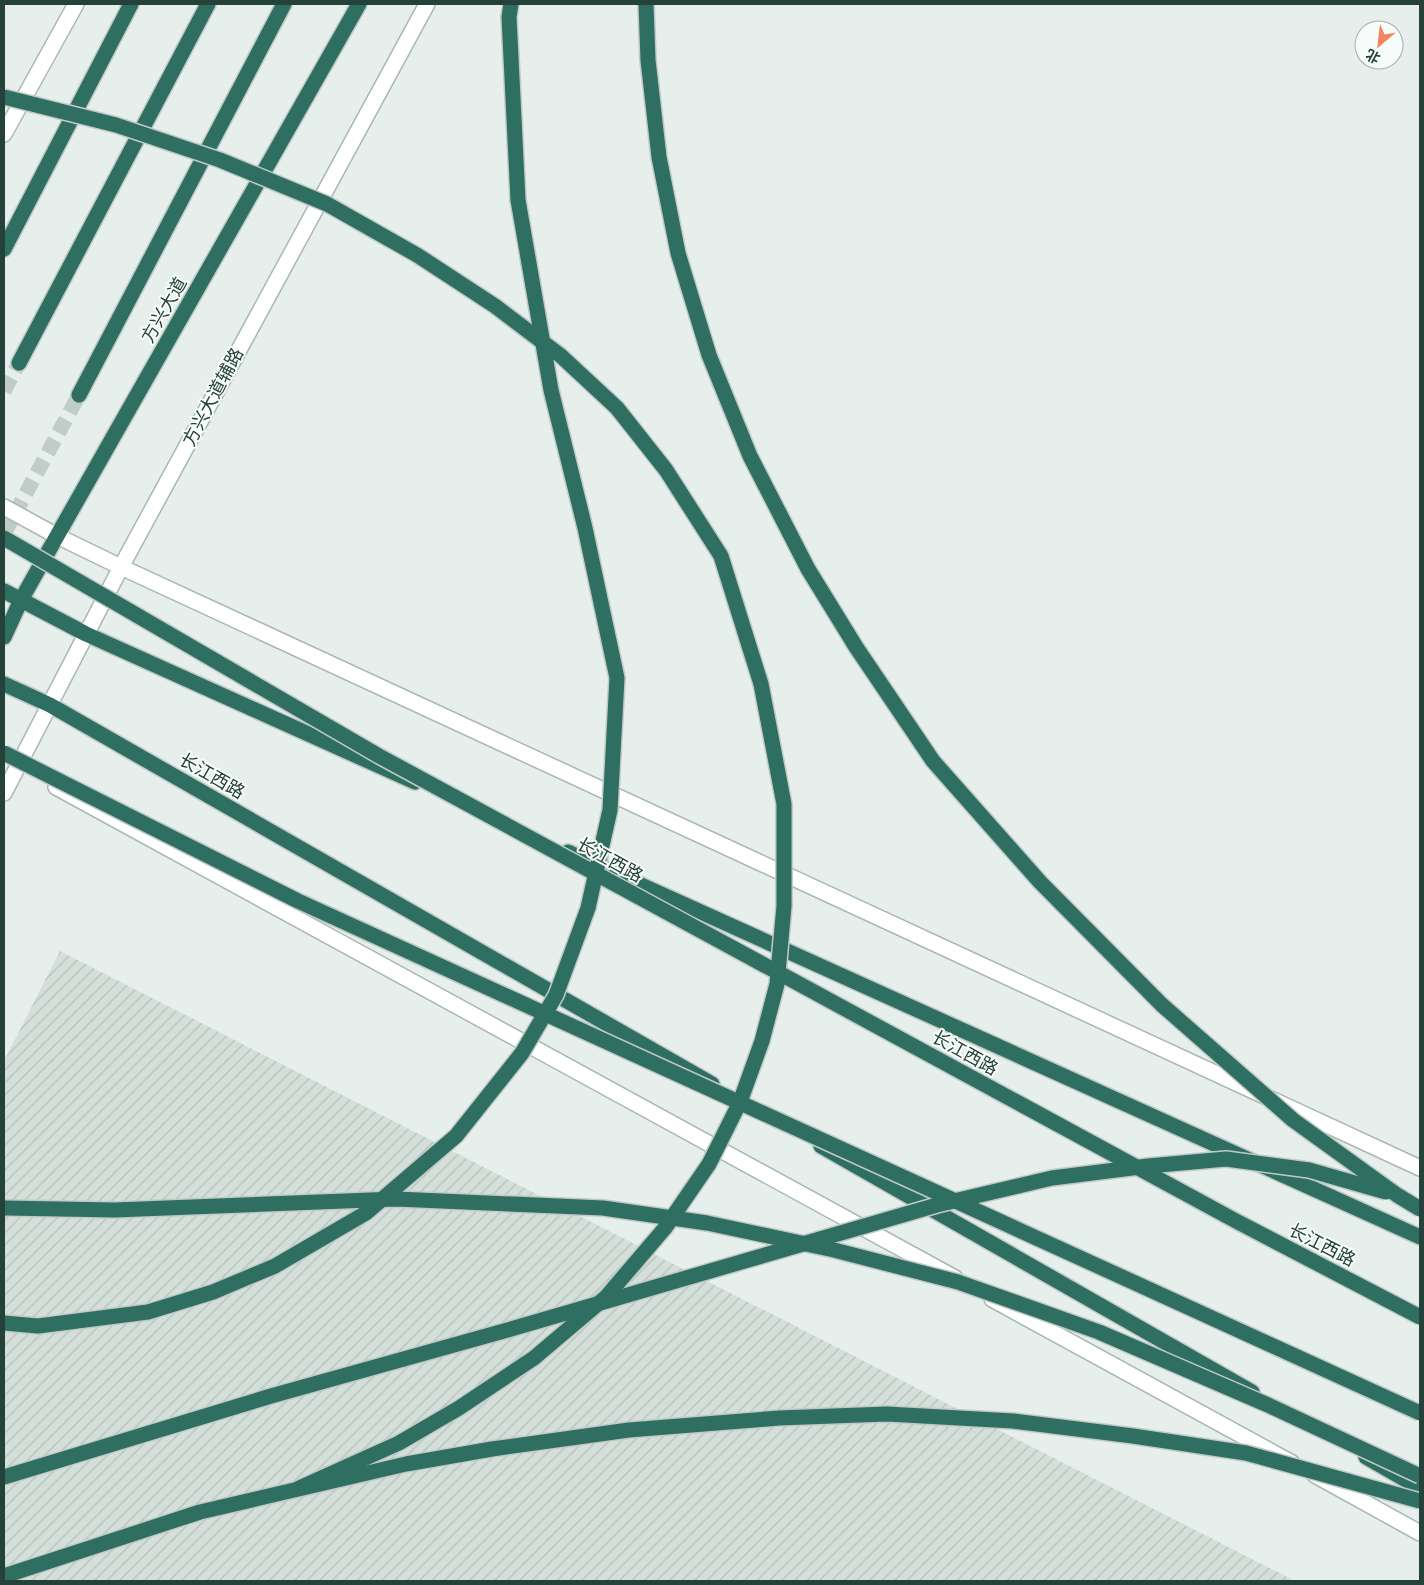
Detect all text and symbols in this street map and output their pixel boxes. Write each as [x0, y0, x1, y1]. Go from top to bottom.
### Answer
north arrow [1354, 20, 1404, 70]
text: 北 [1362, 46, 1383, 68]
street label: 方兴大道 [136, 273, 191, 346]
street label: 方兴大道辅路 [177, 344, 247, 449]
street label: 长江西路 [176, 748, 249, 803]
street label: 长江西路 [574, 832, 647, 886]
street label: 长江西路 [929, 1025, 1002, 1079]
street label: 长江西路 [1285, 1218, 1360, 1270]

